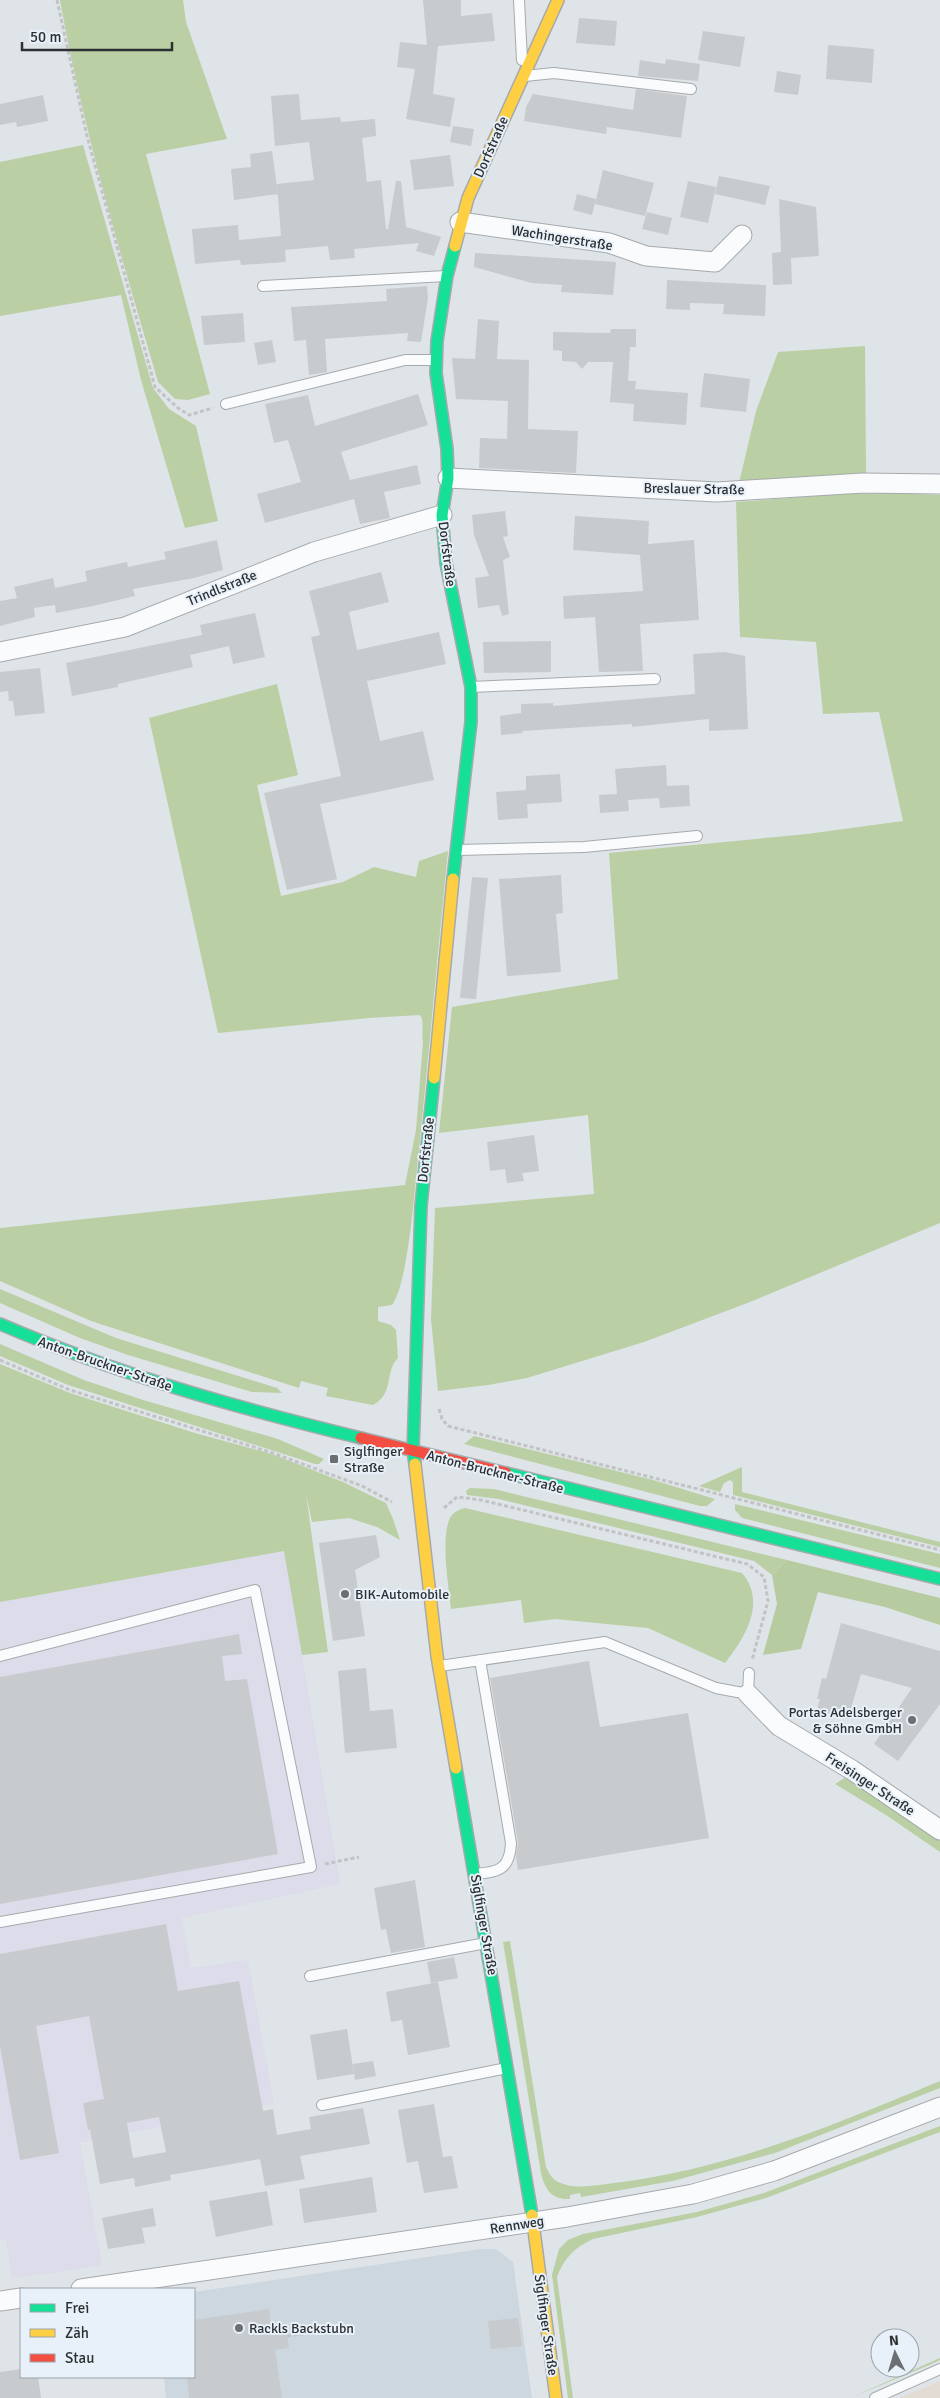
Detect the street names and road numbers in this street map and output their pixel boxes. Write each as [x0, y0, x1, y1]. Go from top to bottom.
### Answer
street label: Dorfstraße [470, 114, 512, 180]
street label: Wachingerstraße [510, 222, 614, 254]
street label: Breslauer Straße [643, 480, 745, 498]
street label: Dorfstraße [435, 520, 459, 588]
street label: Trindlstraße [185, 566, 259, 610]
street label: Dorfstraße [414, 1117, 438, 1183]
street label: Anton-Bruckner-Straße [36, 1333, 174, 1395]
street label: Anton-Bruckner-Straße [425, 1447, 565, 1497]
street label: Freisinger Straße [822, 1749, 918, 1819]
street label: Siglfinger Straße [467, 1873, 501, 1977]
street label: Rennweg [489, 2212, 545, 2238]
street label: Siglfinger Straße [530, 2273, 562, 2377]

